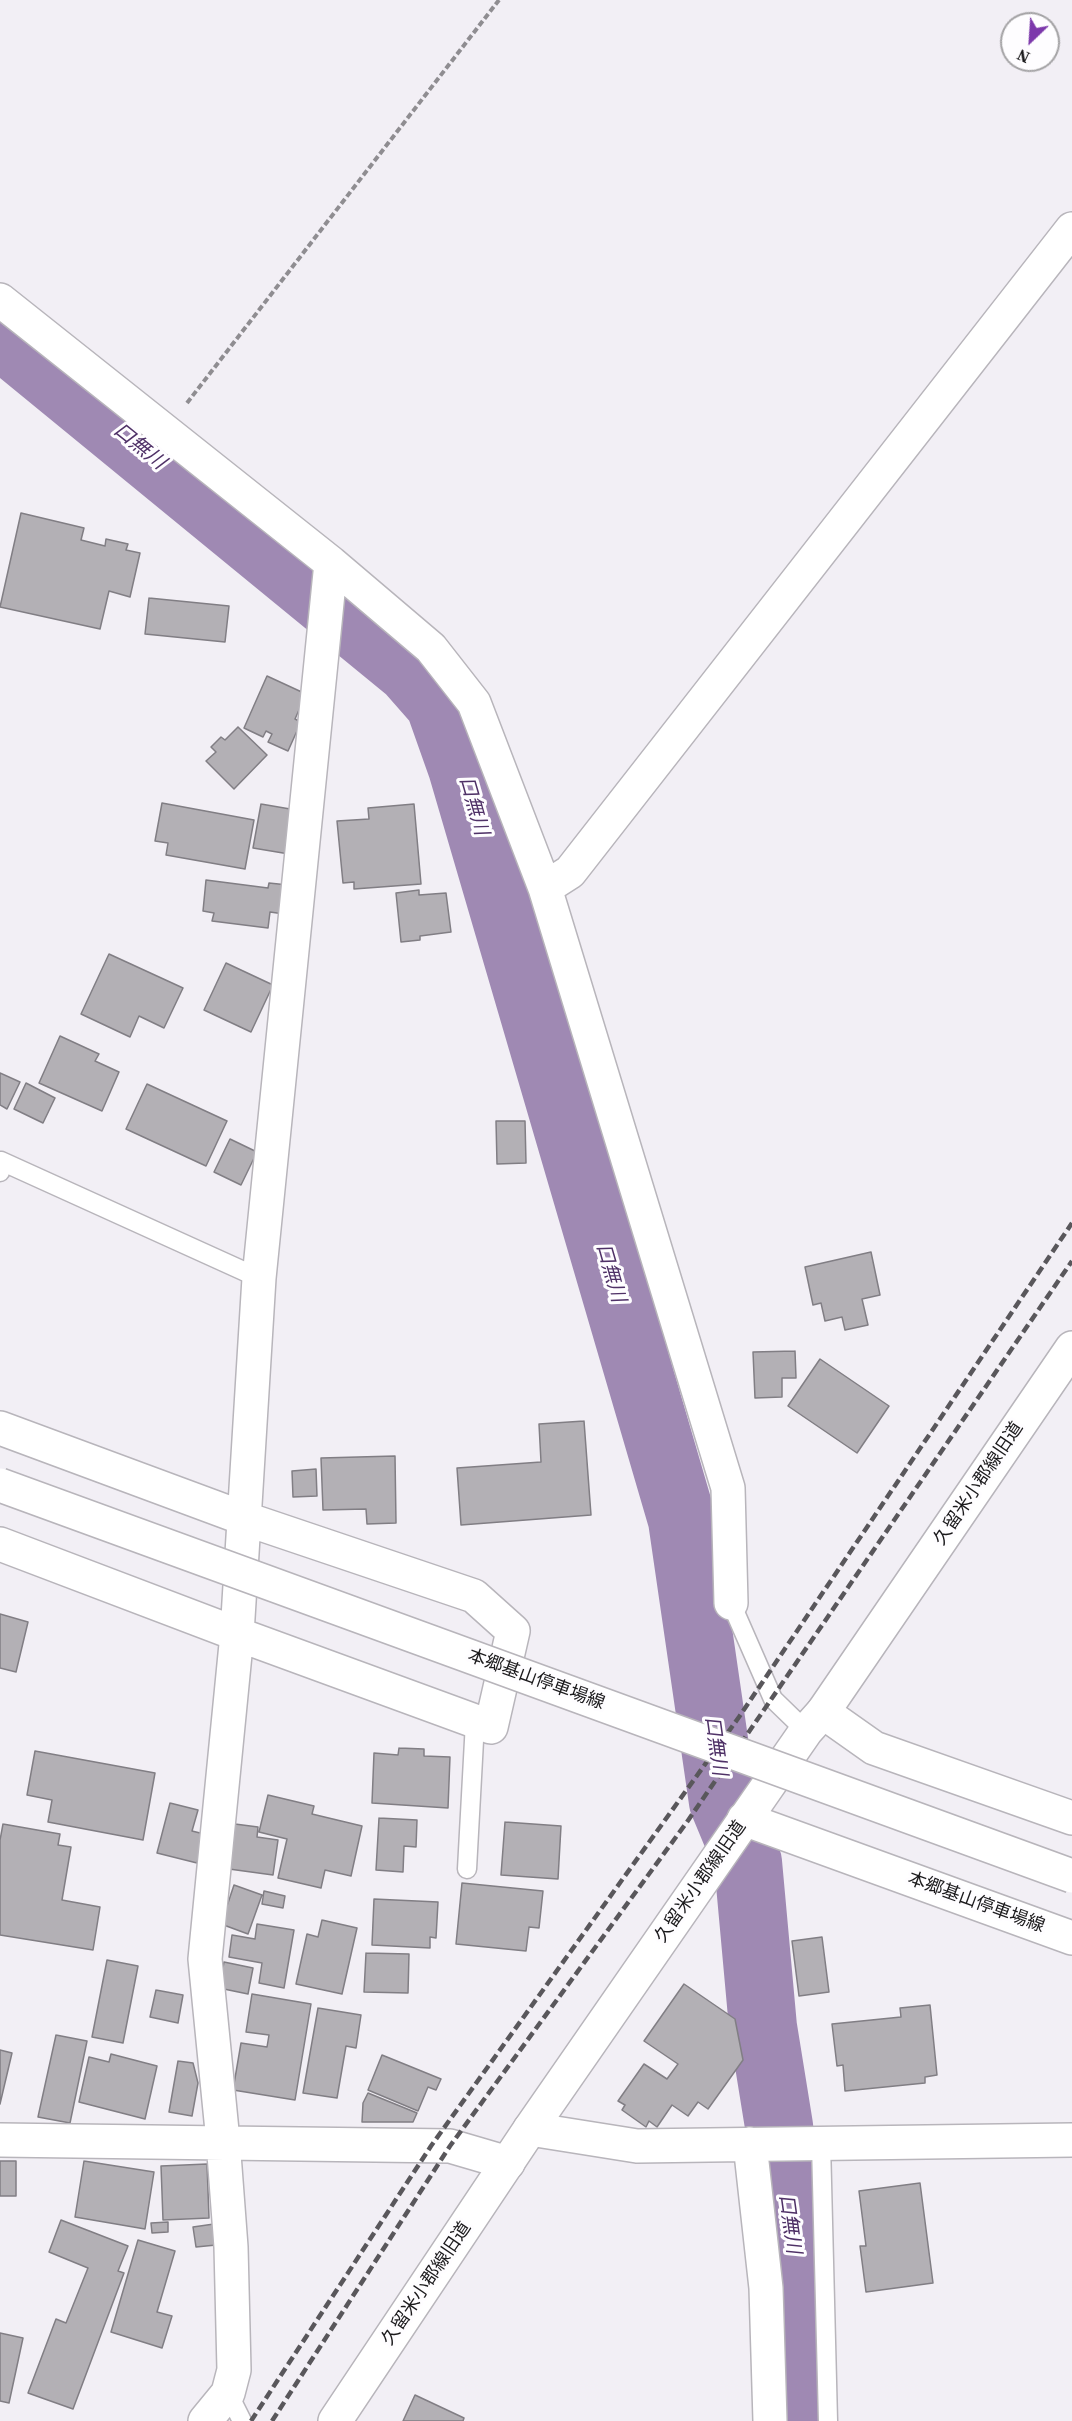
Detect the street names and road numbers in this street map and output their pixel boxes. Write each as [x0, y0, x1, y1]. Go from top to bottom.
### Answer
street label: 久留米小郡線旧道 [930, 1418, 1028, 1550]
street label: 本郷基山停車場線 [465, 1645, 607, 1715]
street label: 久留米小郡線旧道 [651, 1817, 751, 1947]
street label: 本郷基山停車場線 [905, 1868, 1047, 1938]
street label: 久留米小郡線旧道 [378, 2218, 476, 2350]

